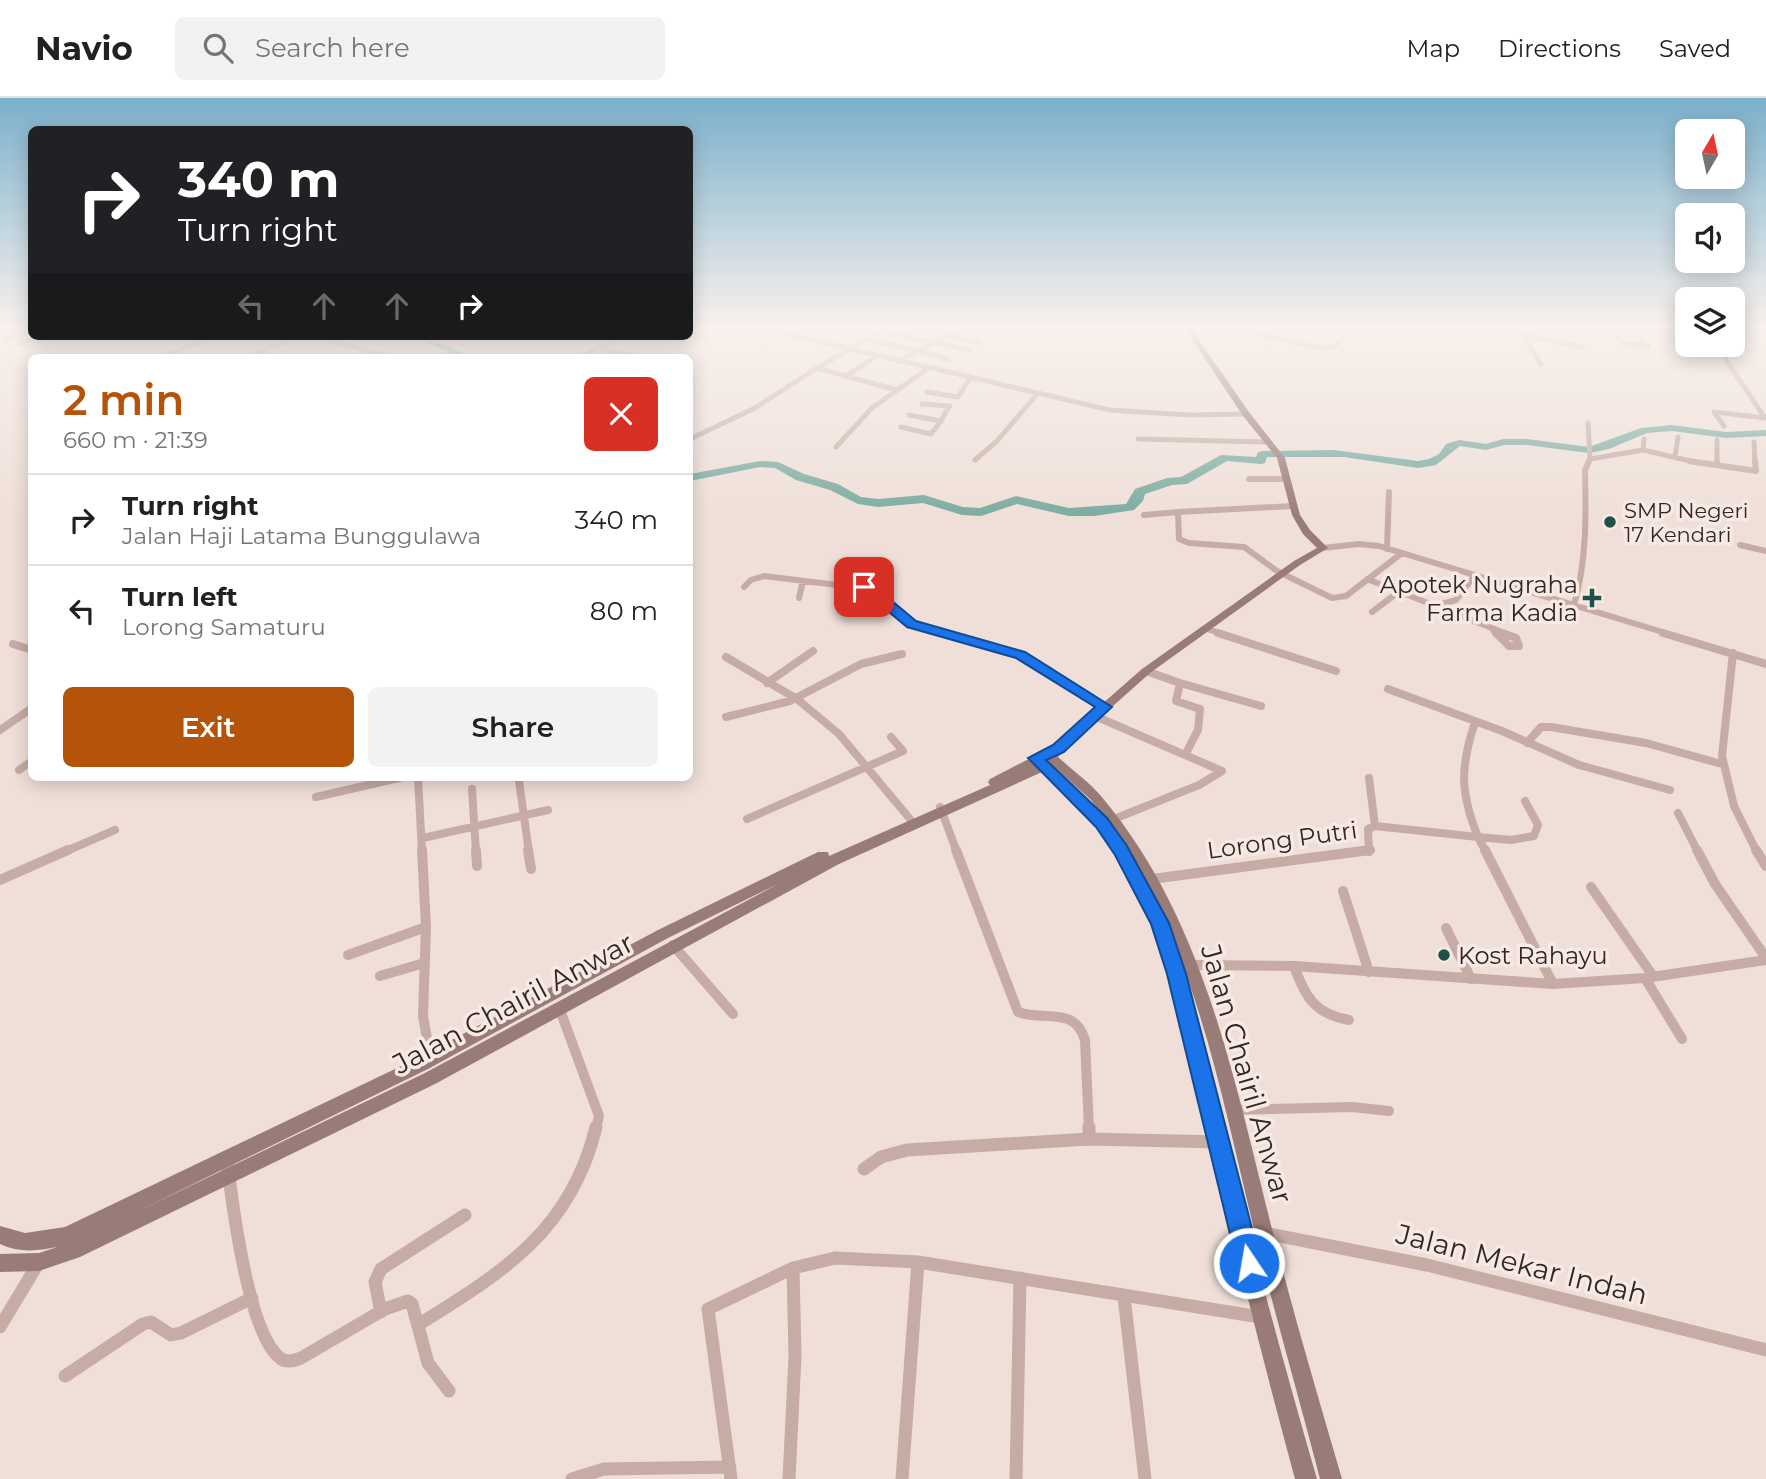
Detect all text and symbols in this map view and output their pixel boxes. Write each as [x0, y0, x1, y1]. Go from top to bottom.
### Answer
search box [175, 17, 665, 80]
text: Navio [35, 28, 133, 68]
icon: search [199, 29, 237, 67]
text: Search here [255, 32, 410, 64]
text: Map [1407, 34, 1460, 63]
text: Directions [1498, 34, 1621, 63]
text: Saved [1659, 34, 1731, 63]
north arrow [1675, 119, 1745, 189]
map controls [1675, 119, 1745, 357]
text: 340 m [178, 150, 339, 209]
icon: right [63, 154, 154, 245]
button: sound [1675, 203, 1745, 273]
text: Turn right [178, 210, 338, 249]
icon: left [232, 287, 270, 325]
icon: ahead [305, 287, 343, 325]
icon: ahead [378, 287, 416, 325]
icon: right [451, 287, 489, 325]
button: layers [1675, 287, 1745, 357]
text: 2 min [63, 374, 184, 426]
button: close [584, 377, 658, 451]
text: 660 m · 21:39 [63, 426, 208, 454]
text: Turn right [122, 490, 258, 522]
place label: SMP Negeri 17 Kendari [1624, 498, 1748, 547]
icon: right [63, 501, 101, 539]
text: 340 m [575, 504, 658, 536]
marker: SMP Negeri 17 Kendari [1602, 514, 1618, 530]
text: Jalan Haji Latama Bunggulawa [122, 522, 481, 550]
pin [834, 557, 894, 617]
icon: arrive [845, 568, 883, 606]
place label: Apotek Nugraha Farma Kadia [1380, 570, 1578, 627]
text: Turn left [122, 581, 238, 613]
marker: Apotek Nugraha Farma Kadia [1584, 590, 1600, 606]
icon: left [63, 592, 101, 630]
text: 80 m [590, 595, 658, 627]
text: Lorong Samaturu [122, 613, 326, 641]
button: Exit [63, 687, 354, 767]
button: Share [368, 687, 658, 767]
street label: Lorong Putri [1205, 815, 1359, 865]
street label: Jalan Chairil Anwar [386, 925, 639, 1081]
street label: Jalan Chairil Anwar [1193, 940, 1300, 1207]
place label: Kost Rahayu [1458, 941, 1608, 970]
marker: Kost Rahayu [1436, 947, 1452, 963]
street label: Jalan Mekar Indah [1392, 1216, 1651, 1312]
position arrow [1212, 1226, 1286, 1300]

